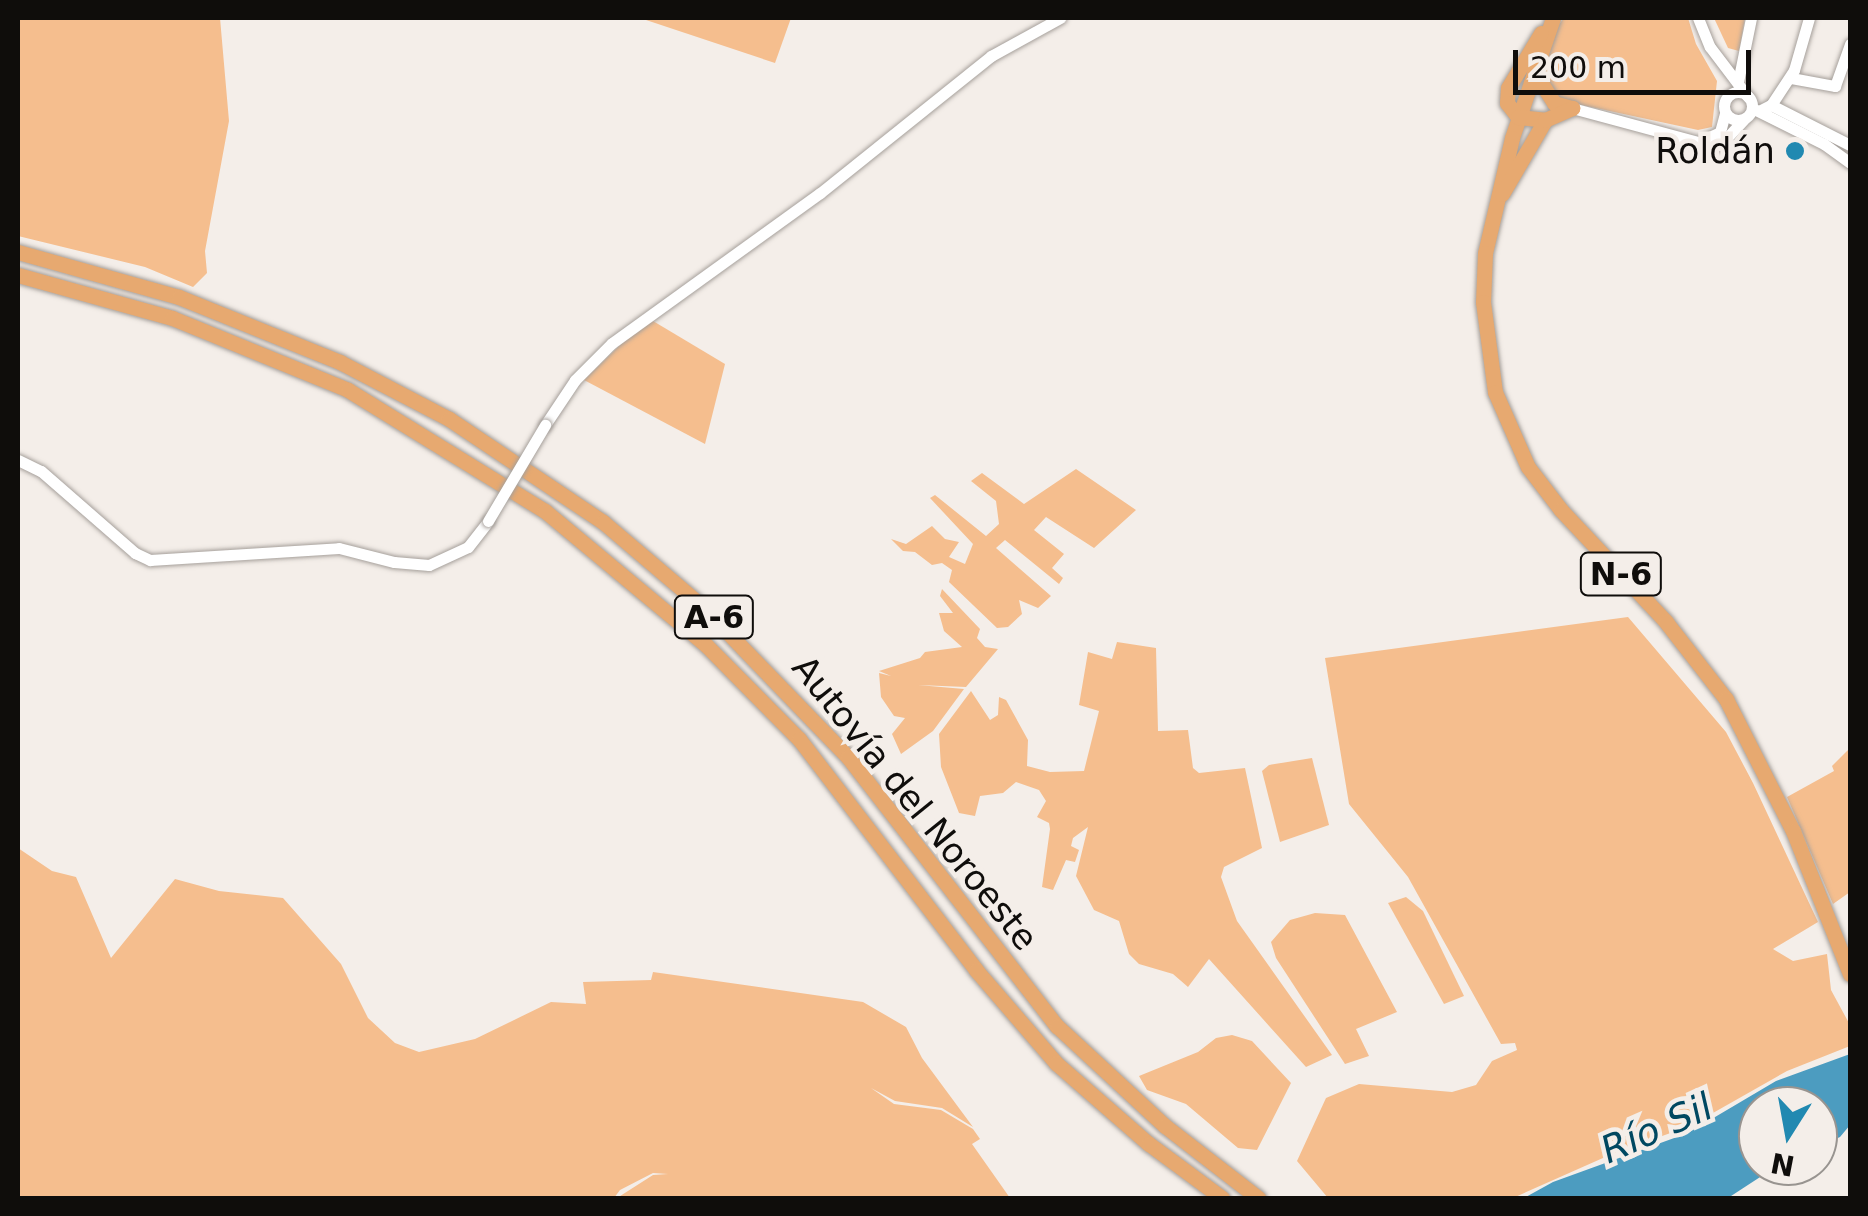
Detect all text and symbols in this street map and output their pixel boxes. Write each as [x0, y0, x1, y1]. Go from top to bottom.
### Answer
scale bar [1518, 30, 1756, 92]
text: 200 m [1530, 50, 1626, 85]
place label: Roldán [1655, 130, 1775, 172]
marker: Roldán [1784, 140, 1806, 162]
road number: N-6 [1578, 547, 1664, 601]
road number: A-6 [672, 590, 756, 644]
street label: Autovía del Noroeste [783, 647, 1047, 959]
water label: Río Sil [1594, 1084, 1720, 1174]
north arrow [1738, 1086, 1838, 1186]
text: N [1768, 1146, 1797, 1182]

